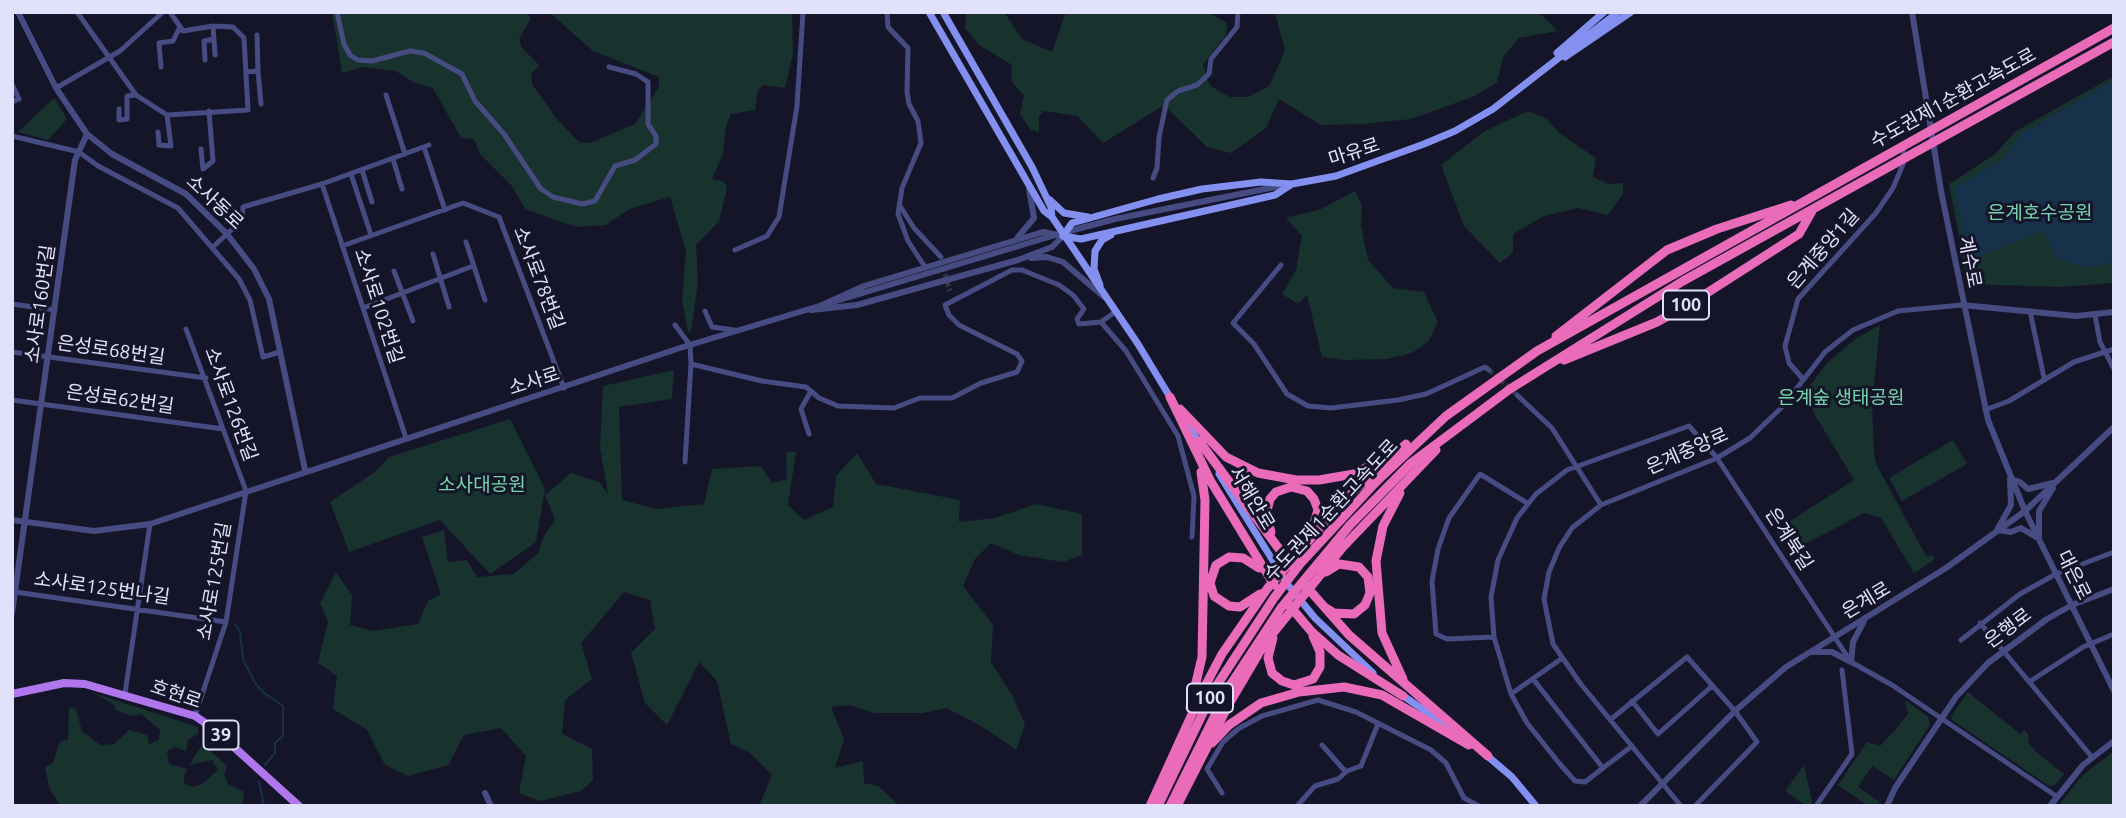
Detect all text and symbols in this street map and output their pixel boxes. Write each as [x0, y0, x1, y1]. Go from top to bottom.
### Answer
street label: 수도권제1순환고속도로 [1866, 43, 2040, 153]
street label: 마유로 [1326, 133, 1382, 171]
street label: 소사동로 [182, 170, 248, 234]
park label: 은계호수공원 [1988, 202, 2092, 224]
street label: 은계중앙1길 [1782, 204, 1864, 294]
street label: 소사로78번길 [509, 223, 569, 333]
street label: 계수로 [1954, 234, 1986, 290]
street label: 소사로160번길 [20, 243, 60, 365]
street label: 소사로102번길 [350, 246, 408, 366]
road number: 100 [1663, 290, 1709, 320]
street label: 은성로68번길 [56, 331, 166, 369]
street label: 소사로126번길 [200, 344, 262, 464]
street label: 소사로 [506, 362, 562, 400]
street label: 은성로62번길 [65, 380, 175, 418]
park label: 은계숲 생태공원 [1778, 387, 1904, 409]
street label: 은계중앙로 [1642, 423, 1732, 479]
street label: 수도권제1순환고속도로 [1259, 434, 1403, 586]
street label: 서해안로 [1224, 462, 1280, 534]
park label: 소사대공원 [438, 474, 526, 496]
street label: 은계북길 [1760, 503, 1818, 575]
street label: 소사로125번길 [192, 520, 236, 642]
street label: 대은로 [2052, 546, 2096, 604]
street label: 소사로125번나길 [33, 567, 171, 609]
street label: 은계로 [1838, 577, 1894, 623]
street label: 은행로 [1980, 603, 2036, 653]
street label: 호현로 [147, 675, 205, 713]
road number: 100 [1187, 684, 1233, 712]
road number: 39 [204, 720, 238, 750]

